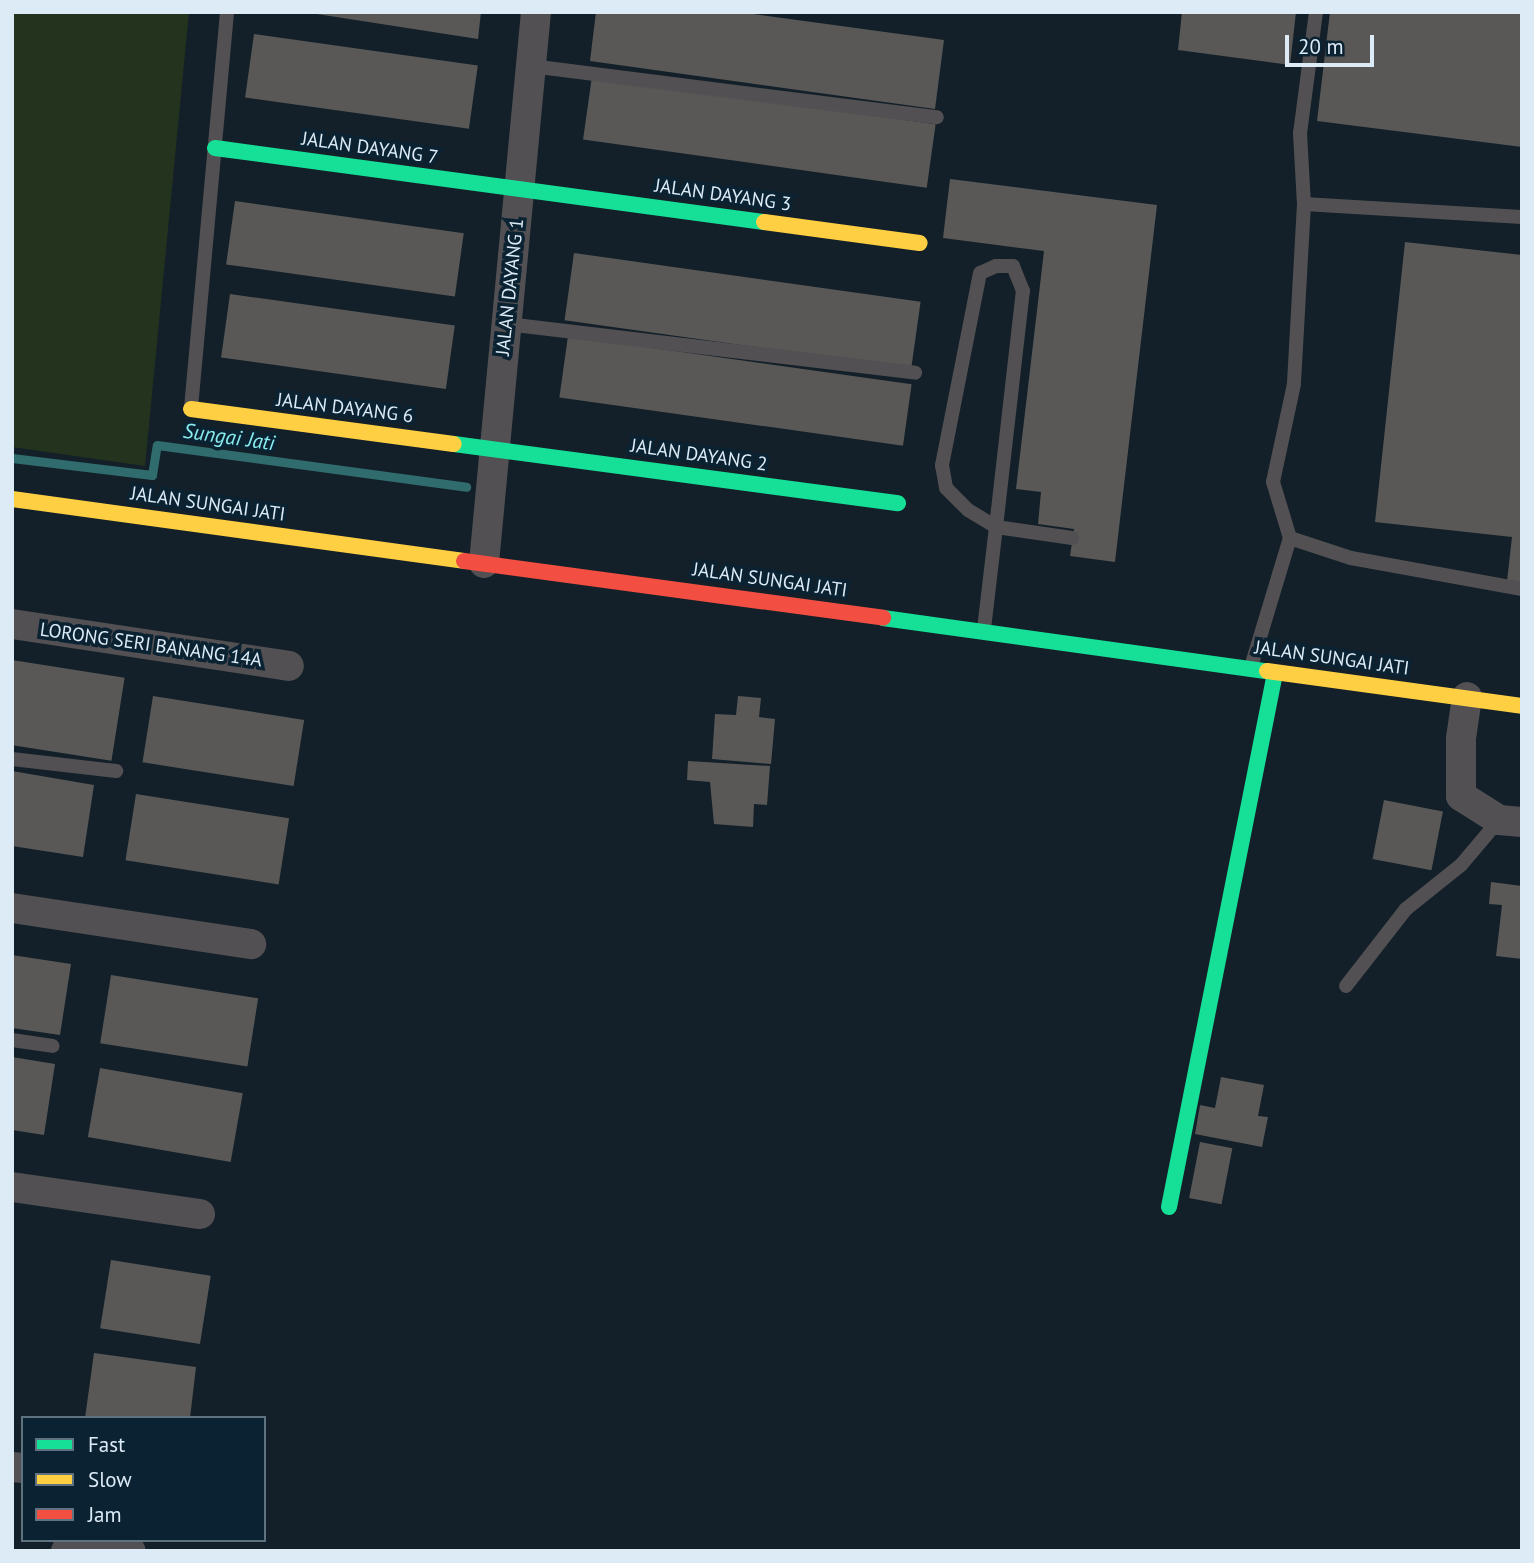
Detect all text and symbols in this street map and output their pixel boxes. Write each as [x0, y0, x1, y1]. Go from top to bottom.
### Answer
scale bar [1289, 21, 1378, 65]
text: 20 m [1298, 33, 1344, 60]
street label: JALAN DAYANG 7 [300, 127, 440, 169]
street label: JALAN DAYANG 3 [653, 174, 793, 216]
street label: JALAN DAYANG 1 [491, 217, 529, 357]
street label: JALAN DAYANG 6 [275, 388, 415, 428]
water label: Sungai Jati [182, 418, 276, 456]
street label: JALAN DAYANG 2 [629, 434, 769, 476]
street label: JALAN SUNGAI JATI [129, 482, 287, 526]
street label: JALAN SUNGAI JATI [691, 558, 849, 602]
street label: LORONG SERI BANANG 14A [38, 618, 264, 672]
street label: JALAN SUNGAI JATI [1253, 636, 1411, 680]
legend [21, 1416, 266, 1542]
text: Fast [88, 1431, 125, 1458]
text: Slow [88, 1466, 132, 1493]
text: Jam [88, 1501, 122, 1528]

